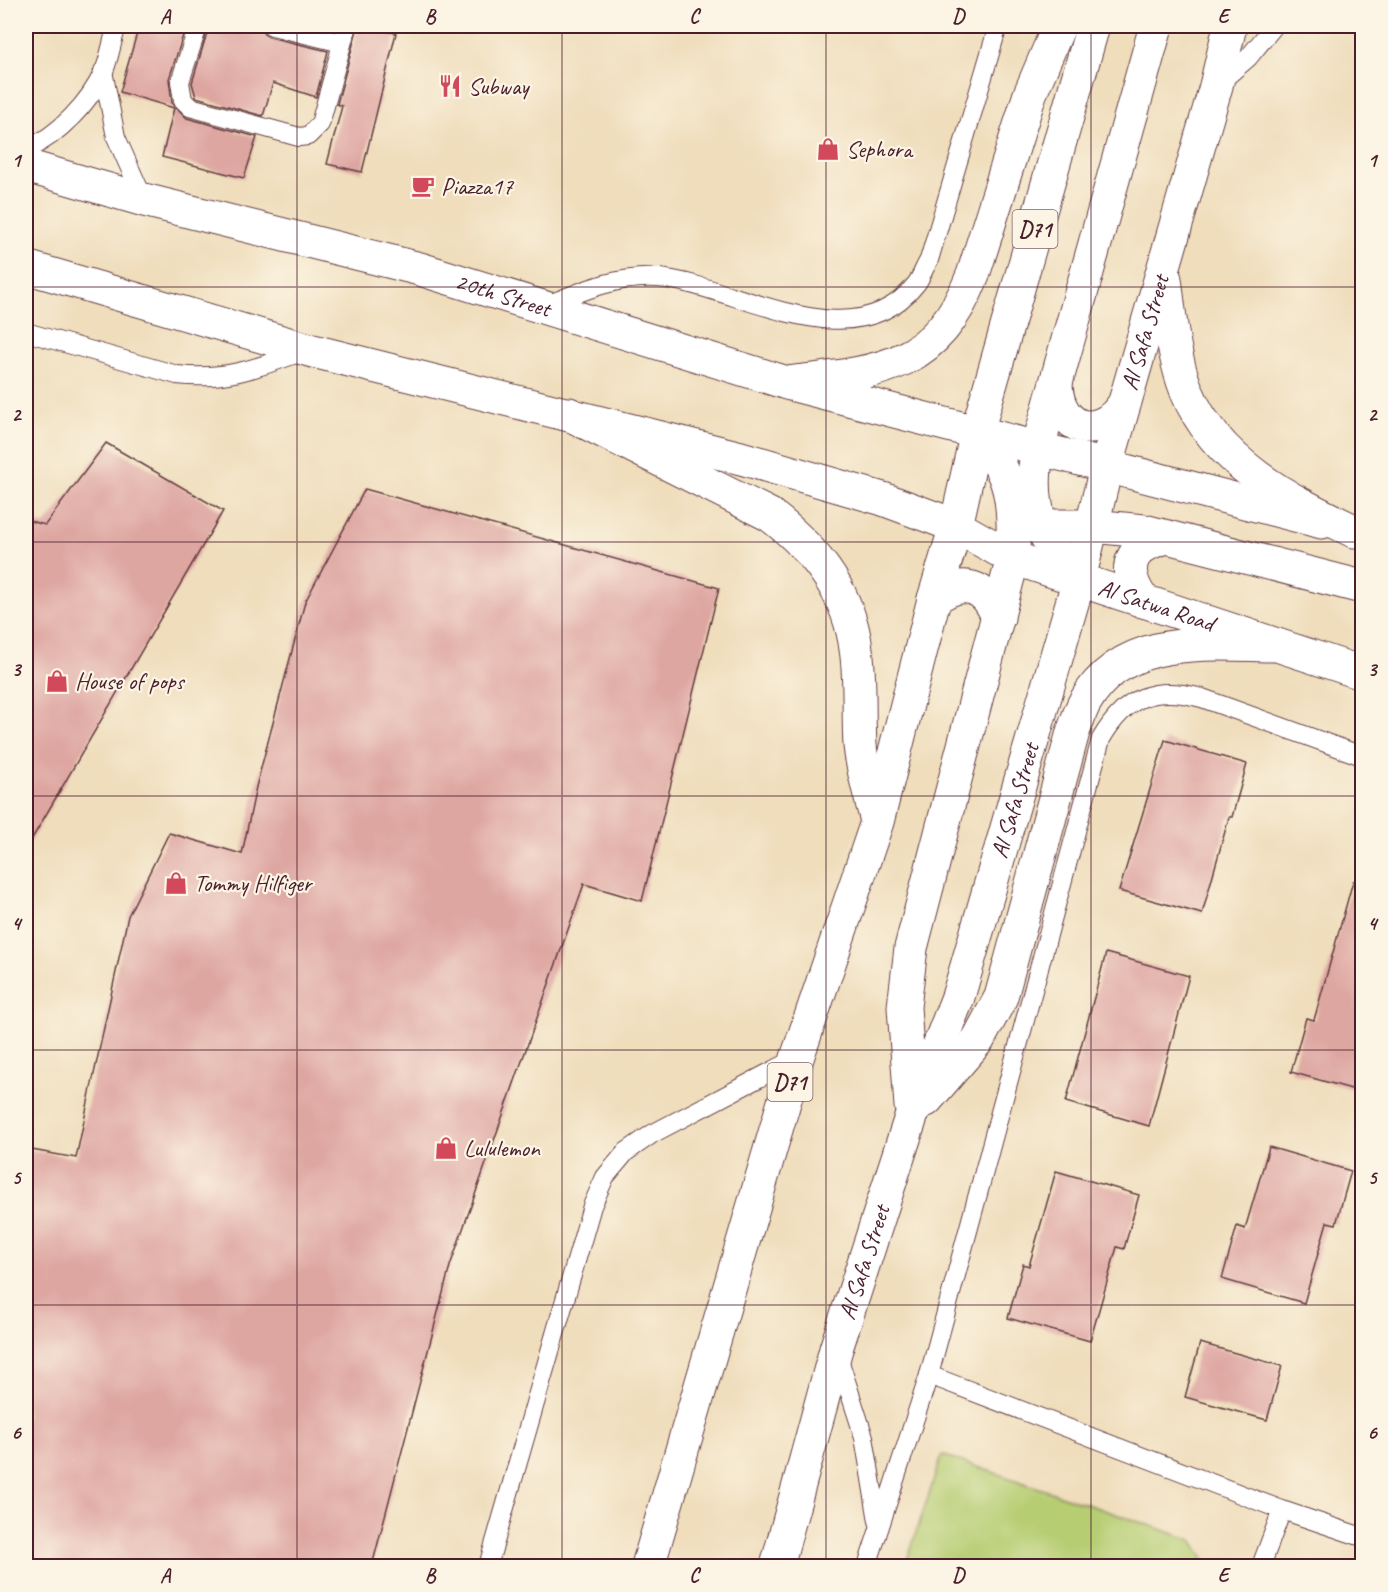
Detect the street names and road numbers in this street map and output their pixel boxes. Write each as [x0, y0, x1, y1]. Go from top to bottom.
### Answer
road number: D71 [1012, 210, 1058, 248]
street label: 20th Street [451, 266, 556, 324]
street label: Al Safa Street [1114, 270, 1176, 393]
street label: Al Satwa Road [1094, 572, 1221, 639]
street label: Al Safa Street [984, 738, 1046, 862]
road number: D71 [768, 1063, 812, 1101]
street label: Al Safa Street [832, 1200, 897, 1323]

